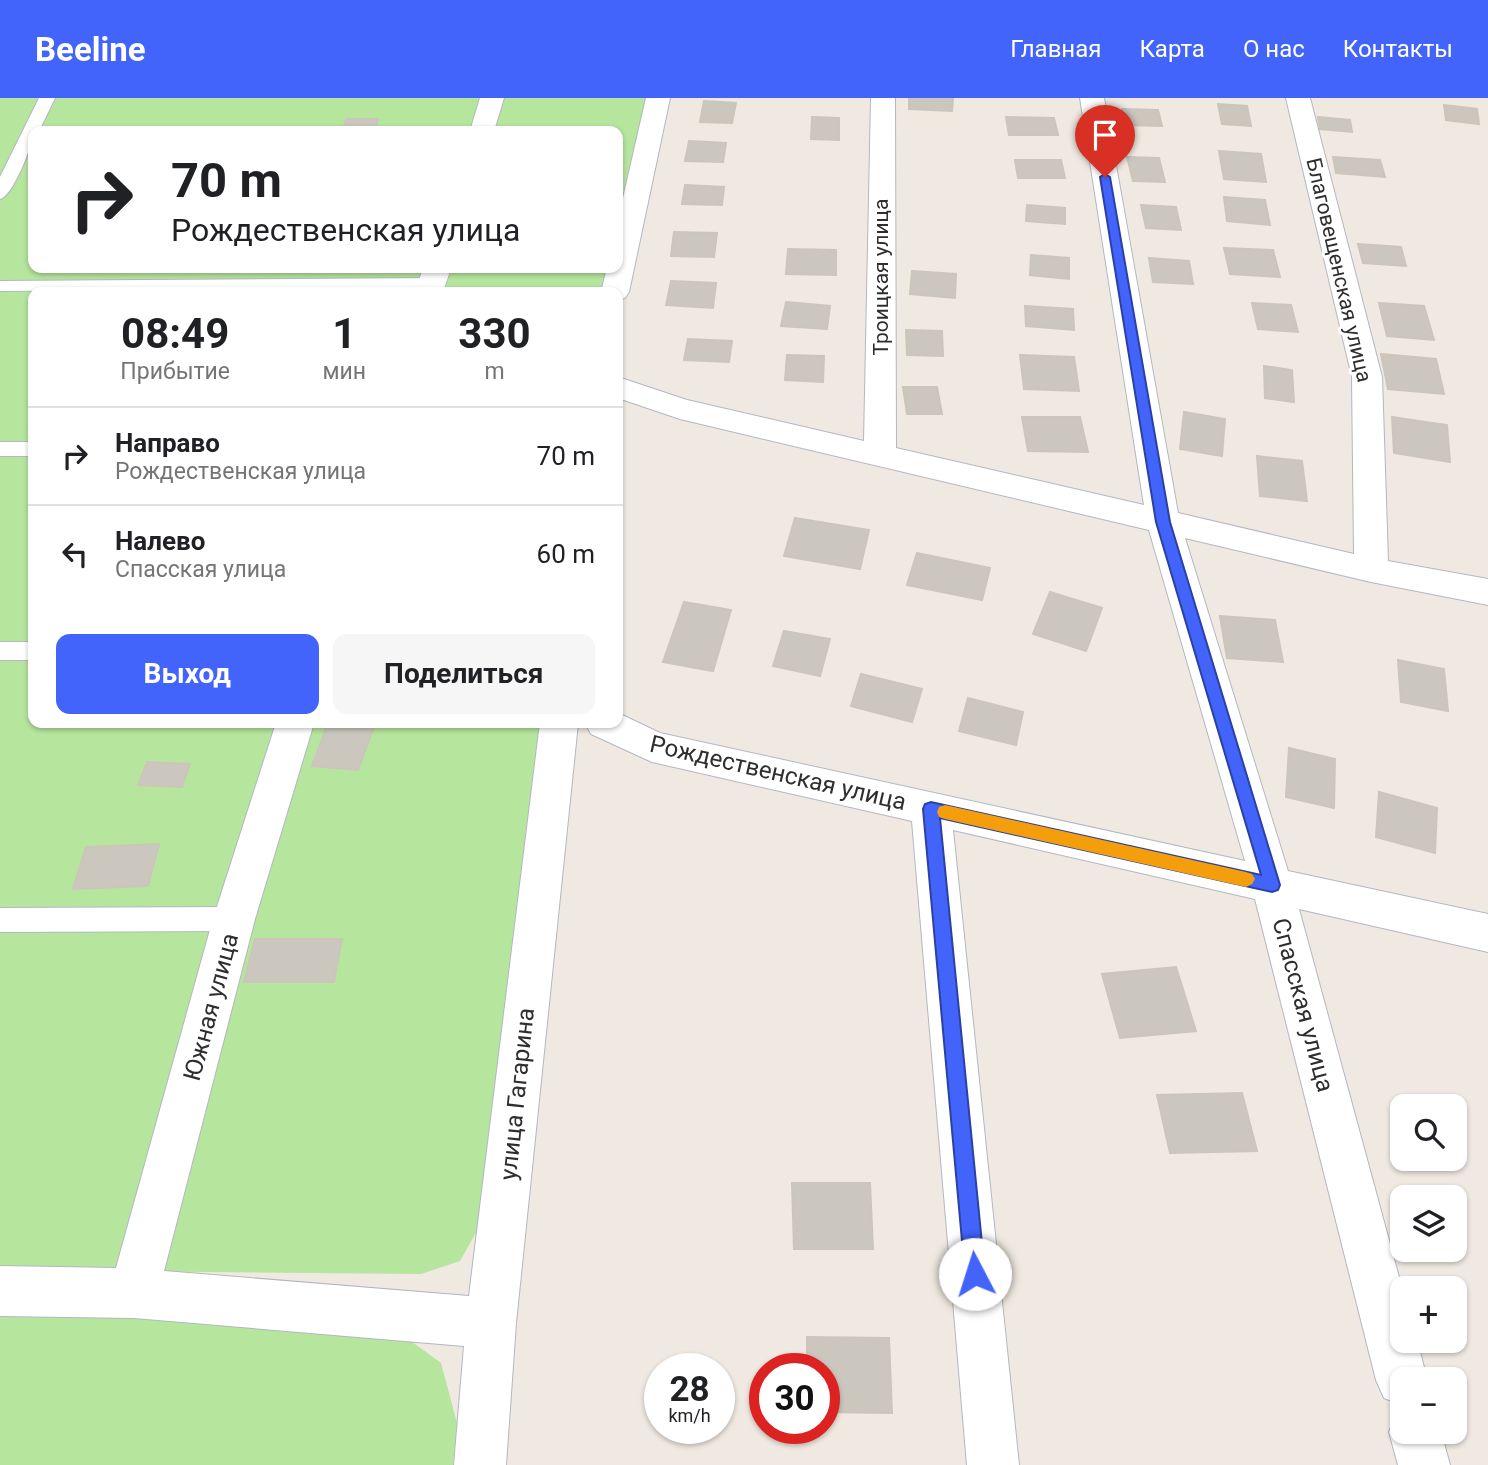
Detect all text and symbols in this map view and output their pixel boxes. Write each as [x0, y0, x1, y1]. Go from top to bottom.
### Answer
text: Beeline [35, 30, 146, 69]
text: Главная [1010, 35, 1101, 63]
text: Карта [1139, 35, 1205, 63]
text: О нас [1243, 35, 1305, 63]
text: Контакты [1343, 35, 1453, 63]
pin [1075, 105, 1135, 177]
icon: arrive [1086, 116, 1124, 154]
text: 70 m [171, 152, 282, 209]
icon: right [56, 154, 147, 245]
street label: Благовещенская улица [1302, 156, 1376, 384]
street label: Троицкая улица [869, 199, 893, 355]
text: Рождественская улица [171, 211, 520, 249]
text: 08:49 [121, 309, 229, 358]
text: 1 [332, 309, 356, 358]
text: 330 [458, 309, 531, 358]
text: Прибытие [120, 358, 230, 385]
text: мин [322, 358, 366, 385]
text: m [484, 358, 505, 385]
text: Направо [115, 428, 220, 458]
icon: right [56, 437, 94, 475]
text: 70 m [537, 441, 595, 471]
text: Рождественская улица [115, 458, 366, 485]
text: Налево [115, 526, 205, 556]
icon: left [56, 535, 94, 573]
text: 60 m [537, 539, 595, 569]
text: Спасская улица [115, 556, 286, 583]
button: Выход [56, 634, 319, 714]
button: Поделиться [333, 634, 595, 714]
street label: Рождественская улица [647, 730, 909, 816]
street label: Спасская улица [1266, 915, 1340, 1095]
street label: Южная улица [178, 930, 244, 1084]
street label: улица Гагарина [494, 1006, 540, 1182]
map controls [1390, 1094, 1467, 1444]
button: search [1390, 1094, 1467, 1171]
button: layers [1390, 1185, 1467, 1262]
position arrow [938, 1237, 1012, 1311]
button: + [1390, 1276, 1467, 1353]
speed limit sign: 30 [749, 1353, 840, 1444]
button: − [1390, 1367, 1467, 1444]
text: 28 [669, 1369, 710, 1410]
text: km/h [668, 1405, 711, 1426]

